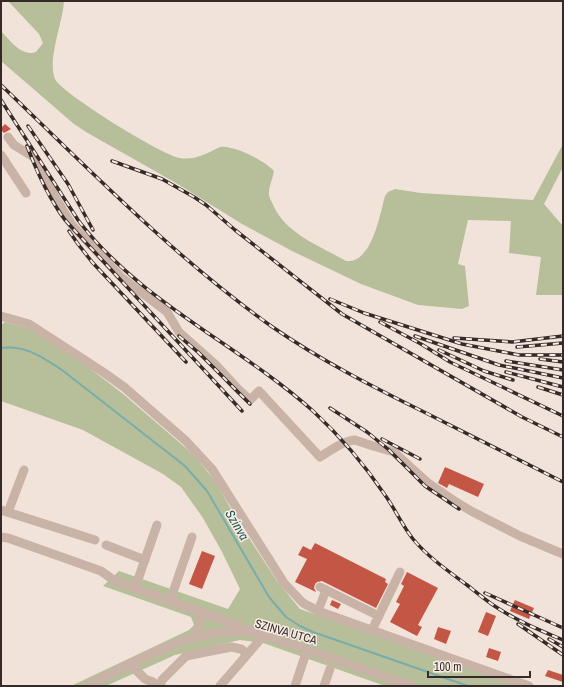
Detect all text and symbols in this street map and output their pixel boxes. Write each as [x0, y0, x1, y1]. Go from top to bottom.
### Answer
water label: Szinva [221, 507, 253, 543]
street label: SZINVA UTCA [253, 616, 319, 649]
scale bar [428, 653, 530, 679]
text: 100 m [434, 659, 461, 675]

